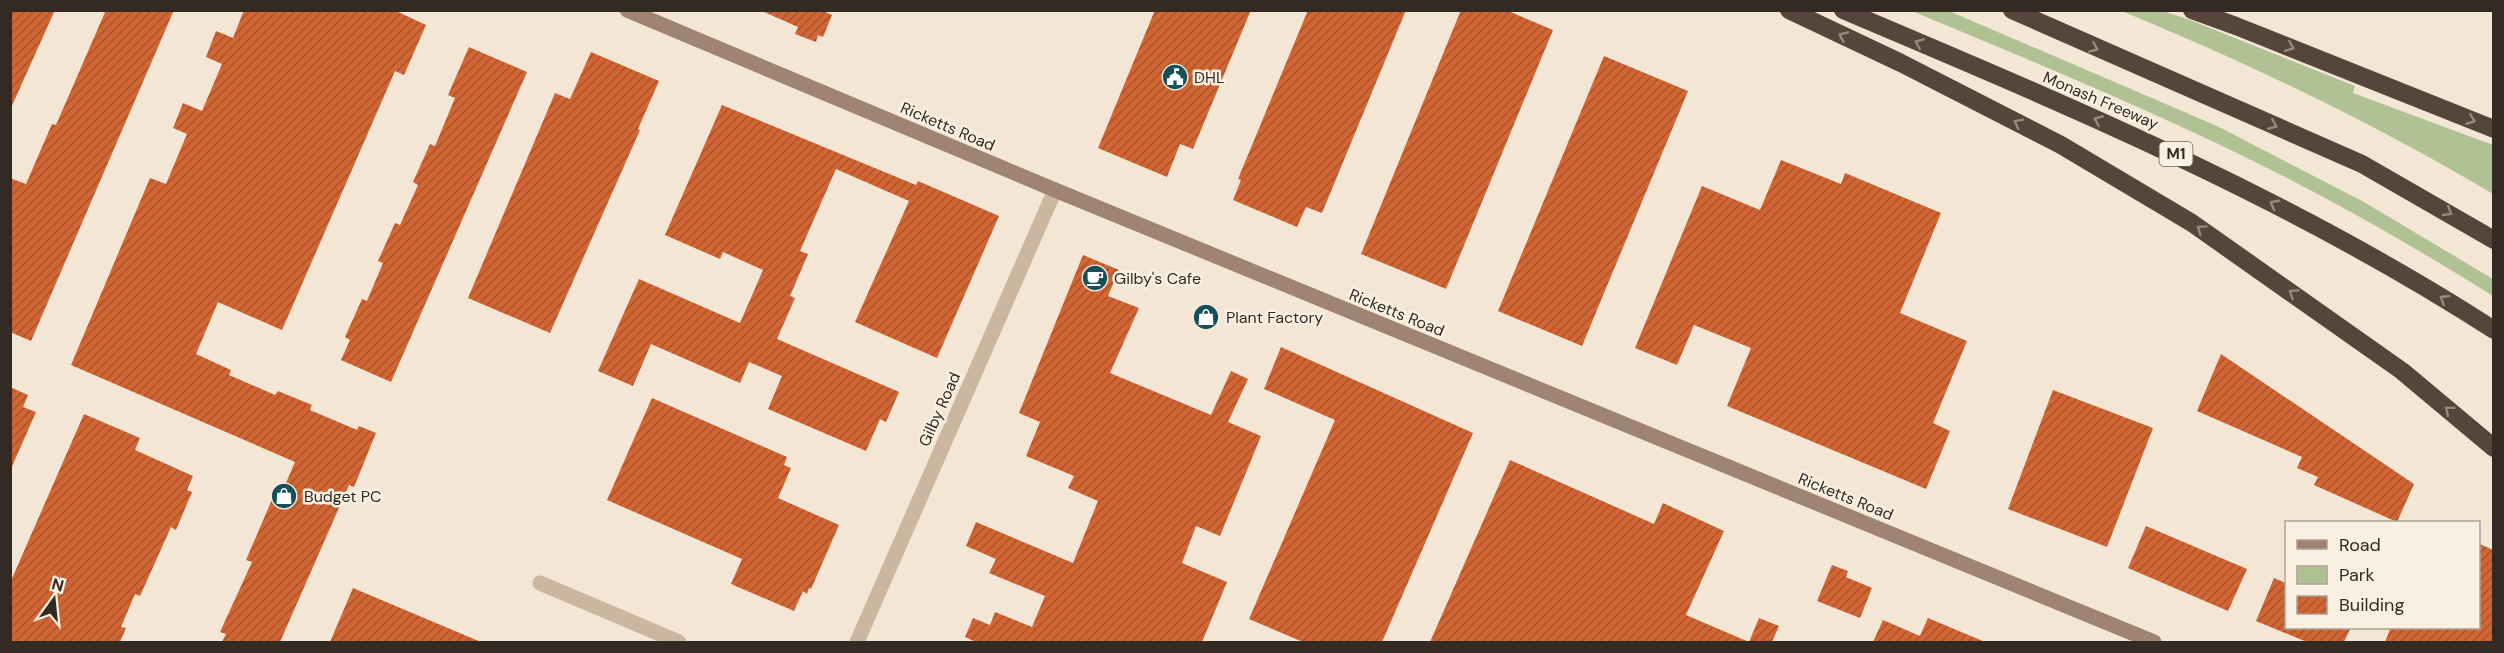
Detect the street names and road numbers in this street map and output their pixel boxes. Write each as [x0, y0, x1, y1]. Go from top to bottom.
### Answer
street label: Monash Freeway [2040, 67, 2162, 134]
street label: Ricketts Road [897, 97, 998, 156]
road number: M1 [2160, 142, 2192, 166]
street label: Ricketts Road [1346, 284, 1448, 341]
street label: Gilby Road [914, 369, 965, 450]
street label: Ricketts Road [1795, 468, 1897, 525]

